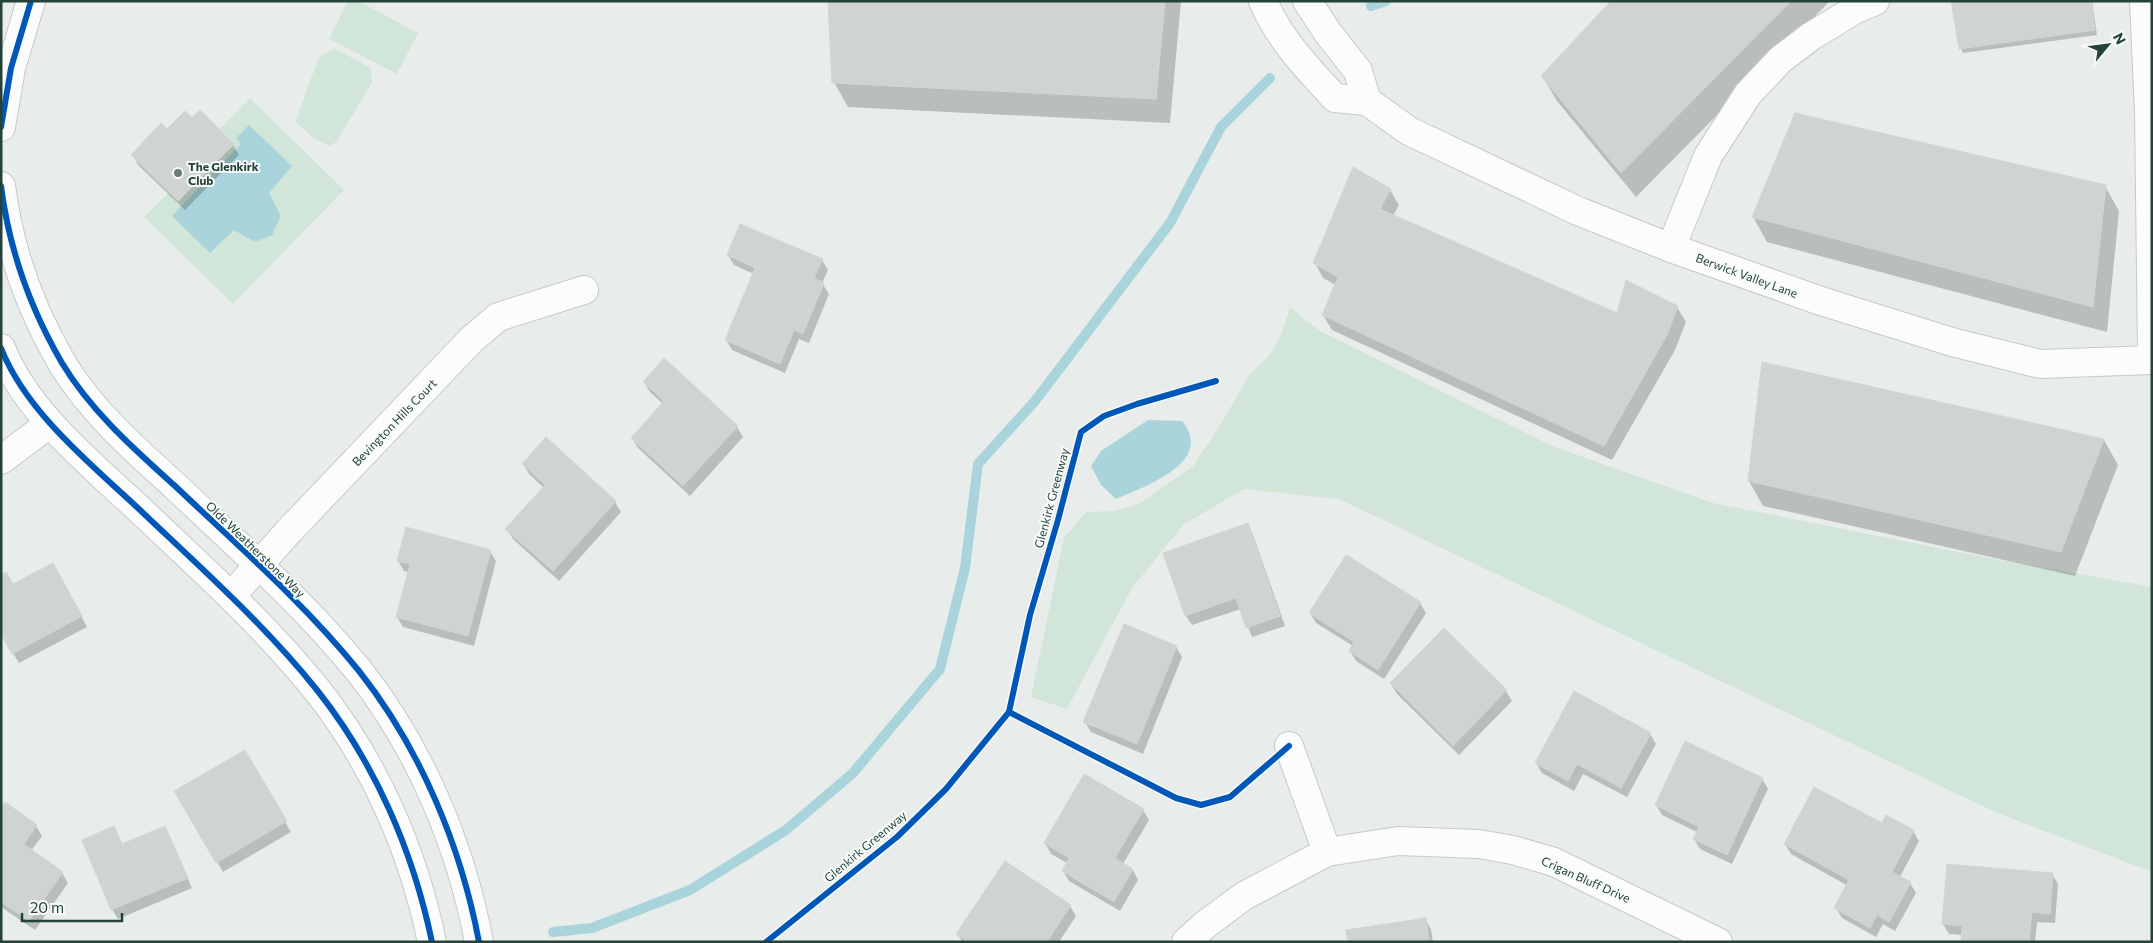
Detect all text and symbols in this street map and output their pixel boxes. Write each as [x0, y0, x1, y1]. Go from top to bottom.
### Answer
north arrow [2083, 20, 2133, 70]
text: N [2110, 30, 2130, 47]
place label: The Glenkirk Club [188, 159, 259, 187]
marker: The Glenkirk Club [172, 167, 184, 179]
street label: Berwick Valley Lane [1694, 250, 1800, 300]
street label: Bevington Hills Court [349, 376, 439, 468]
street label: Glenkirk Greenway [1031, 447, 1071, 549]
street label: Olde Weatherstone Way [204, 498, 308, 600]
street label: Glenkirk Greenway [821, 808, 909, 884]
street label: Crigan Bluff Drive [1539, 853, 1633, 905]
scale bar [22, 890, 122, 922]
text: 20 m [30, 898, 64, 916]

